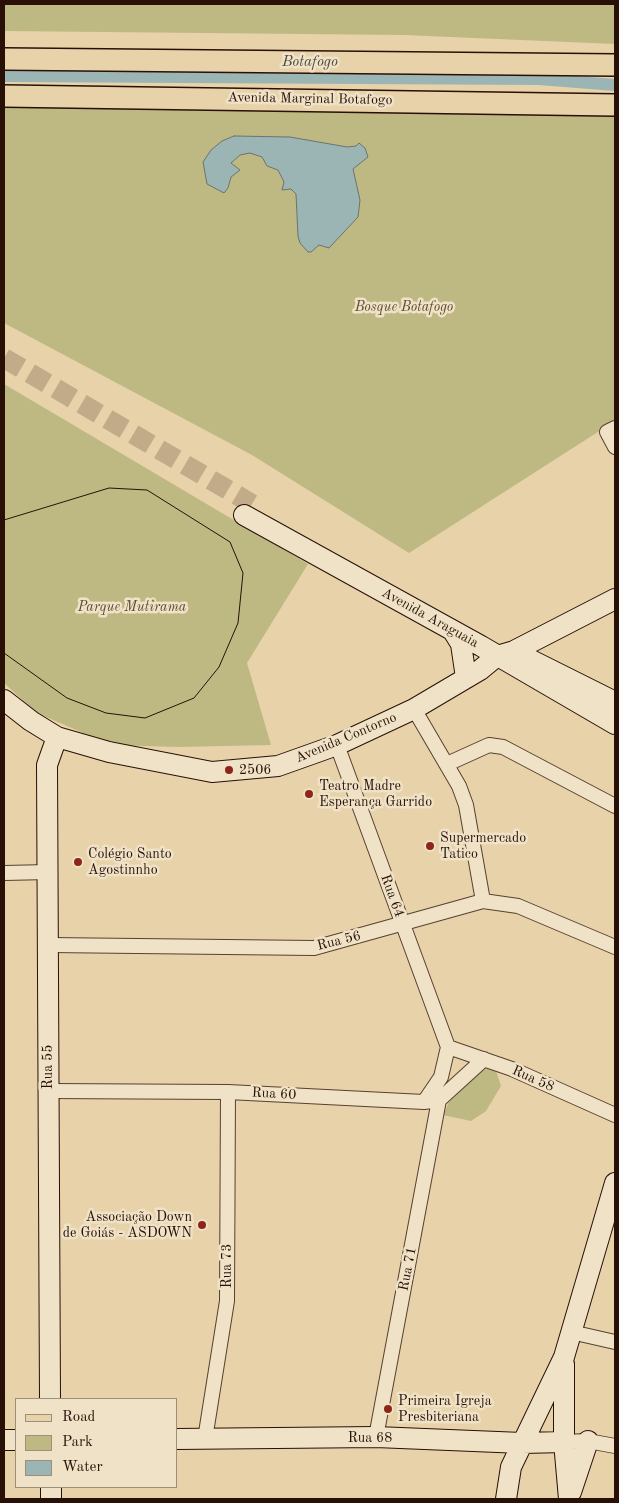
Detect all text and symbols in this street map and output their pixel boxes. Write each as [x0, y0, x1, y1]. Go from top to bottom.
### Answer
water label: Botafogo [282, 53, 338, 71]
street label: Avenida Marginal Botafogo [227, 89, 393, 109]
park label: Bosque Botafogo [355, 299, 453, 315]
street label: Avenida Araguaia [378, 584, 482, 652]
park label: Parque Mutirama [78, 599, 186, 615]
street label: Avenida Contorno [293, 709, 399, 767]
place label: 2506 [239, 762, 271, 778]
marker: 2506 [223, 764, 235, 776]
place label: Teatro Madre Esperança Garrido [319, 778, 432, 810]
marker: Teatro Madre Esperança Garrido [303, 788, 315, 800]
place label: Supermercado Tatico [440, 830, 526, 862]
marker: Supermercado Tatico [424, 840, 436, 852]
place label: Colégio Santo Agostinnho [88, 846, 172, 879]
marker: Colégio Santo Agostinnho [72, 856, 84, 868]
street label: Rua 64 [376, 872, 408, 920]
street label: Rua 56 [315, 927, 363, 955]
street label: Rua 55 [40, 1045, 56, 1089]
street label: Rua 58 [509, 1062, 557, 1096]
street label: Rua 60 [251, 1084, 297, 1104]
place label: Associação Down de Goiás - ASDOWN [63, 1209, 192, 1242]
marker: Associação Down de Goiás - ASDOWN [196, 1219, 208, 1231]
street label: Rua 73 [219, 1244, 235, 1288]
street label: Rua 71 [396, 1246, 420, 1292]
place label: Primeira Igreja Presbiteriana [398, 1393, 492, 1425]
legend [15, 1398, 178, 1488]
marker: Primeira Igreja Presbiteriana [382, 1403, 394, 1415]
text: Road [62, 1410, 95, 1425]
street label: Rua 68 [348, 1430, 392, 1446]
text: Park [62, 1435, 93, 1450]
text: Water [62, 1460, 103, 1475]

